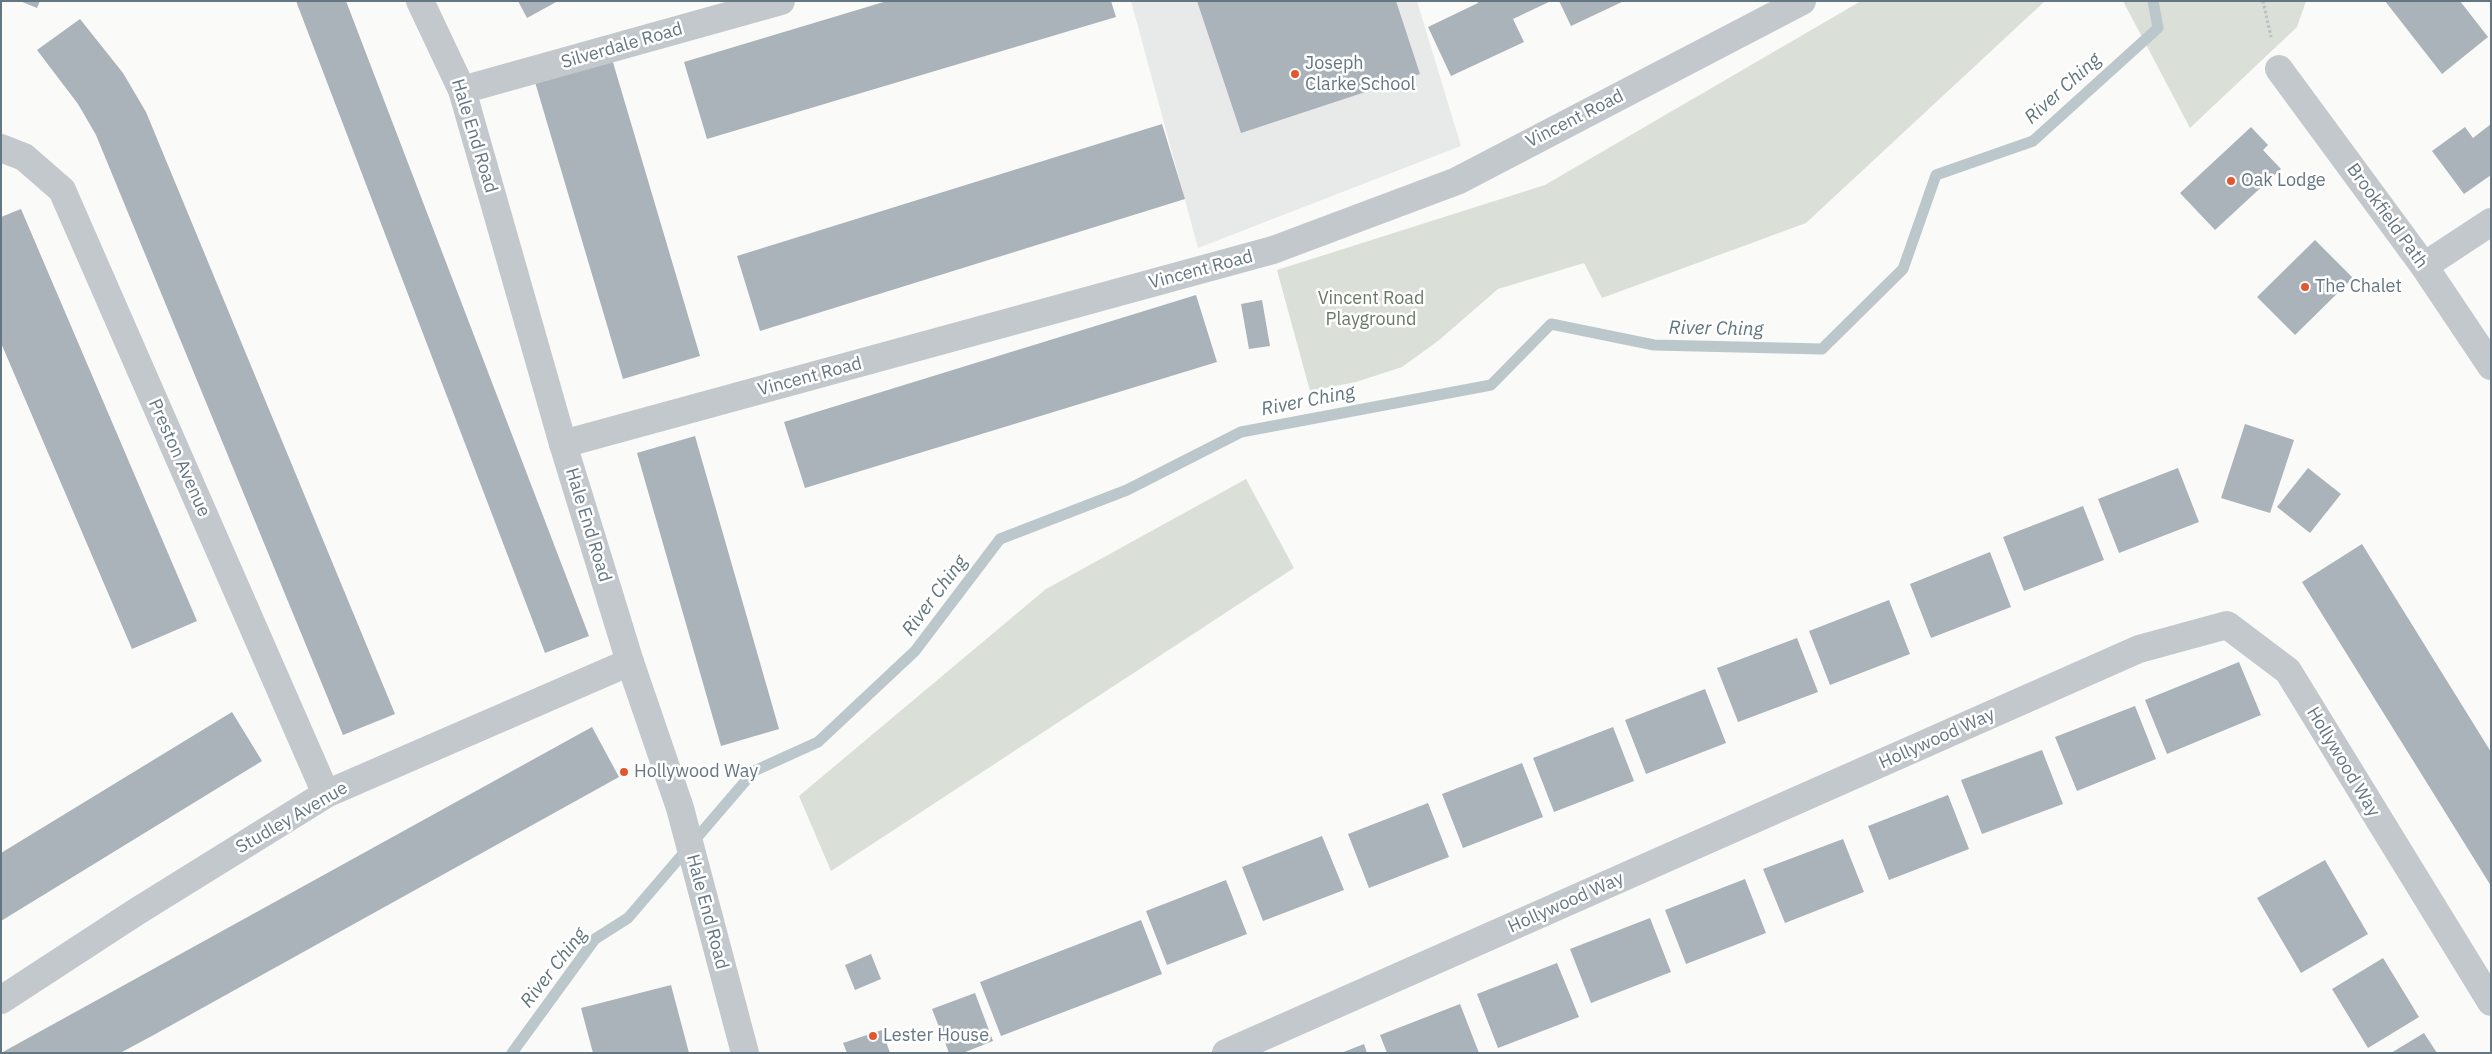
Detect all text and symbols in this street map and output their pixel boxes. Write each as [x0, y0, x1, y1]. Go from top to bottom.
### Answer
street label: Silverdale Road [559, 18, 685, 74]
water label: River Ching [2020, 49, 2106, 129]
place label: Joseph Clarke School [1305, 53, 1415, 96]
marker: Joseph Clarke School [1289, 68, 1301, 80]
street label: Hale End Road [446, 76, 502, 196]
street label: Vincent Road [1523, 85, 1627, 153]
street label: Brookfield Path [2342, 159, 2432, 273]
place label: Oak Lodge [2241, 170, 2326, 192]
marker: Oak Lodge [2225, 175, 2237, 187]
street label: Vincent Road [1147, 246, 1255, 294]
place label: The Chalet [2315, 276, 2402, 298]
marker: The Chalet [2299, 281, 2311, 293]
park label: Vincent Road Playground [1318, 288, 1424, 330]
water label: River Ching [1668, 317, 1764, 341]
street label: Vincent Road [756, 353, 864, 401]
water label: River Ching [1259, 381, 1357, 421]
street label: Preston Avenue [143, 396, 215, 520]
street label: Hale End Road [560, 465, 616, 585]
water label: River Ching [897, 551, 973, 641]
street label: Hollywood Way [2302, 703, 2384, 821]
street label: Hollywood Way [1876, 704, 1998, 774]
place label: Hollywood Way [634, 761, 758, 783]
marker: Hollywood Way [618, 766, 630, 778]
street label: Studley Avenue [232, 777, 352, 859]
street label: Hale End Road [681, 852, 733, 972]
street label: Hollywood Way [1505, 868, 1627, 938]
water label: River Ching [516, 924, 592, 1012]
place label: Lester House [883, 1025, 989, 1047]
marker: Lester House [867, 1030, 879, 1042]

